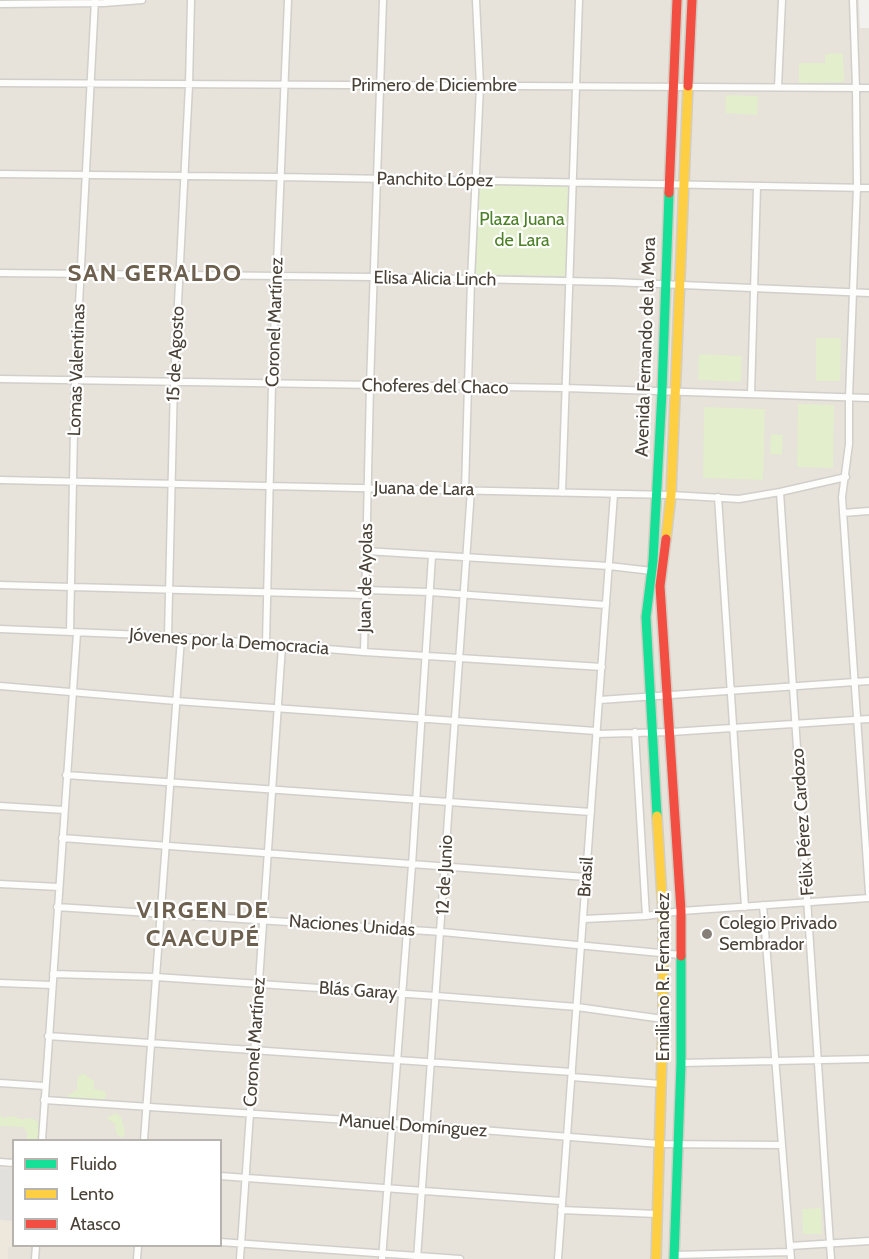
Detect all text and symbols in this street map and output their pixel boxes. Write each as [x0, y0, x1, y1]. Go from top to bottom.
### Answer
street label: Primero de Diciembre [351, 75, 517, 97]
street label: Panchito López [376, 168, 494, 192]
park label: Plaza Juana de Lara [479, 209, 565, 252]
street label: Avenida Fernando de la Mora [631, 237, 661, 457]
street label: Coronel Martínez [262, 257, 288, 387]
district label: SAN GERALDO [68, 260, 242, 288]
street label: Elisa Alicia Linch [373, 267, 497, 291]
street label: Lomas Valentinas [64, 303, 90, 437]
street label: 15 de Agosto [163, 305, 189, 403]
street label: Choferes del Chaco [361, 375, 509, 399]
street label: Juana de Lara [374, 477, 474, 501]
street label: Juan de Ayolas [354, 523, 378, 633]
street label: Jóvenes por la Democracia [128, 624, 330, 660]
street label: Félix Pérez Cardozo [787, 747, 819, 897]
street label: 12 de Junio [432, 834, 458, 916]
street label: Brasil [574, 856, 598, 898]
street label: Emiliano R. Fernandez [653, 893, 675, 1061]
district label: VIRGEN DE CAACUPÉ [137, 897, 269, 953]
street label: Naciones Unidas [288, 911, 416, 941]
place label: Colegio Privado Sembrador [719, 913, 837, 956]
marker: Colegio Privado Sembrador [700, 927, 714, 941]
street label: Coronel Martínez [240, 976, 270, 1108]
street label: Blás Garay [318, 977, 398, 1005]
street label: Manuel Domínguez [338, 1110, 488, 1142]
legend [12, 1139, 222, 1247]
text: Fluido [70, 1153, 117, 1175]
text: Lento [70, 1183, 114, 1205]
text: Atasco [70, 1213, 121, 1235]

